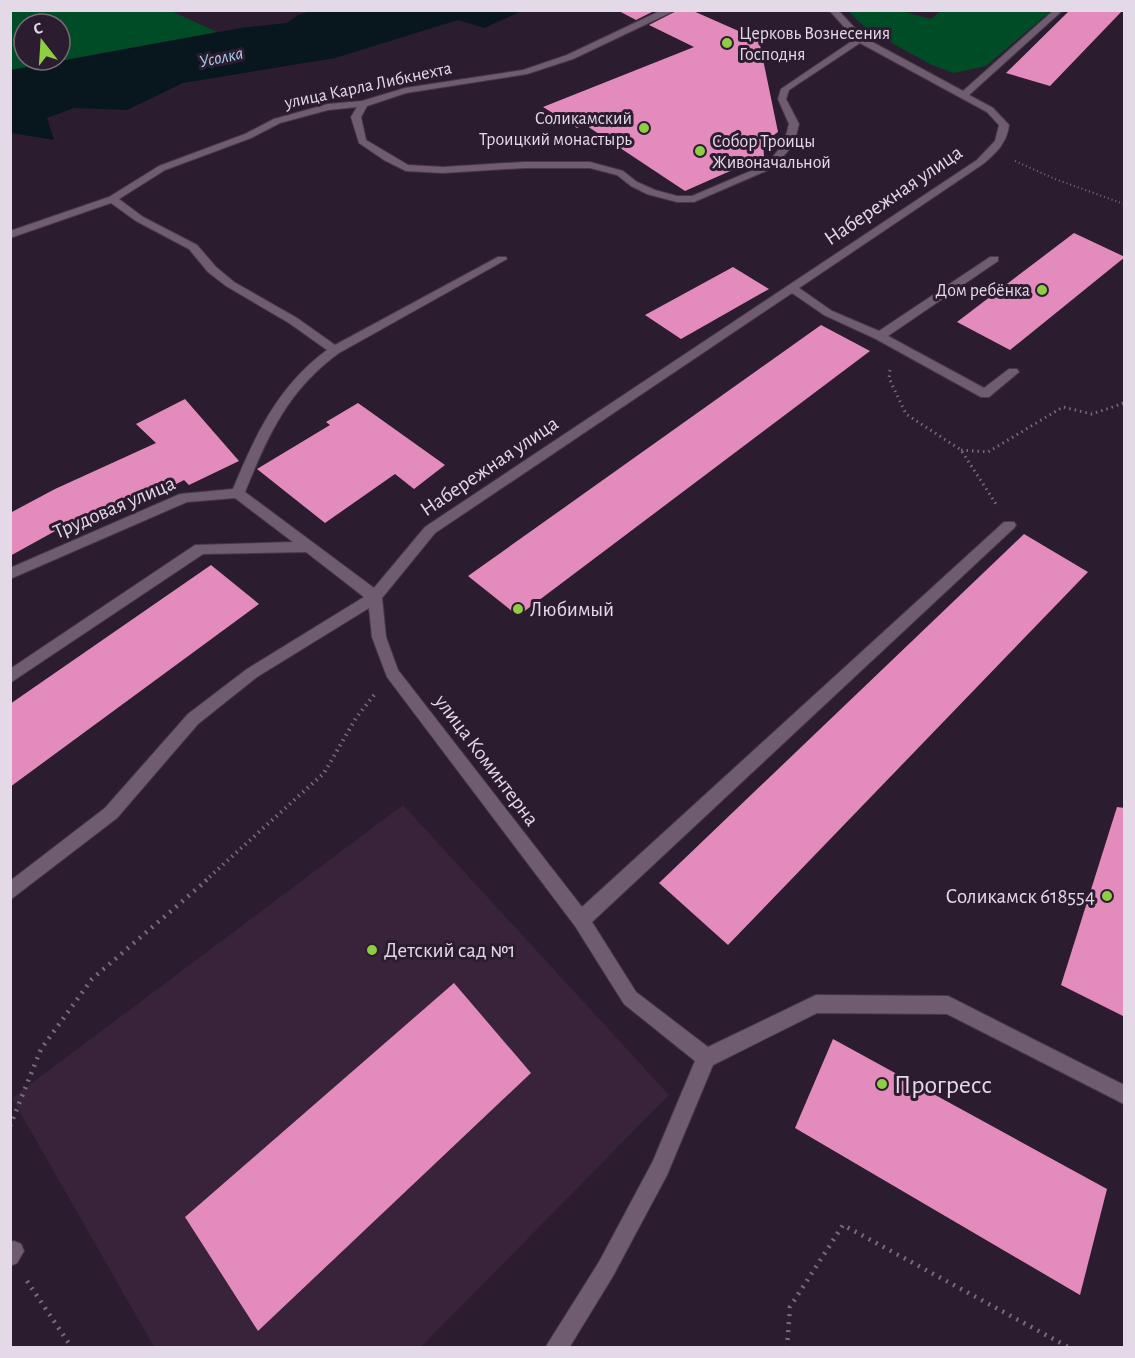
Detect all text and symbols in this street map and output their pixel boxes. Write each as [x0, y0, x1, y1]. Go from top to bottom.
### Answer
north arrow [12, 12, 72, 72]
text: С [31, 20, 45, 38]
place label: Церковь Вознесения Господня [739, 25, 890, 64]
marker: Церковь Вознесения Господня [720, 36, 734, 50]
water label: Усолка [198, 45, 245, 71]
street label: улица Карла Либкнехта [282, 58, 453, 113]
place label: Соликамский Троицкий монастырь [479, 110, 632, 149]
marker: Соликамский Троицкий монастырь [637, 121, 651, 135]
place label: Собор Троицы Живоначальной [712, 132, 831, 172]
street label: Набережная улица [820, 141, 967, 249]
marker: Собор Троицы Живоначальной [693, 144, 707, 158]
place label: Дом ребёнка [936, 281, 1030, 300]
marker: Дом ребёнка [1035, 283, 1049, 297]
street label: Набережная улица [416, 412, 563, 520]
street label: Трудовая улица [50, 472, 179, 543]
place label: Любимый [530, 599, 614, 620]
marker: Любимый [511, 602, 525, 616]
street label: улица Коминтерна [430, 690, 543, 830]
place label: Соликамск 618554 [946, 886, 1095, 907]
marker: Соликамск 618554 [1100, 889, 1114, 903]
place label: Детский сад №1 [384, 940, 516, 961]
marker: Детский сад №1 [365, 943, 379, 957]
place label: Прогресс [894, 1072, 992, 1098]
marker: Прогресс [875, 1077, 889, 1091]

